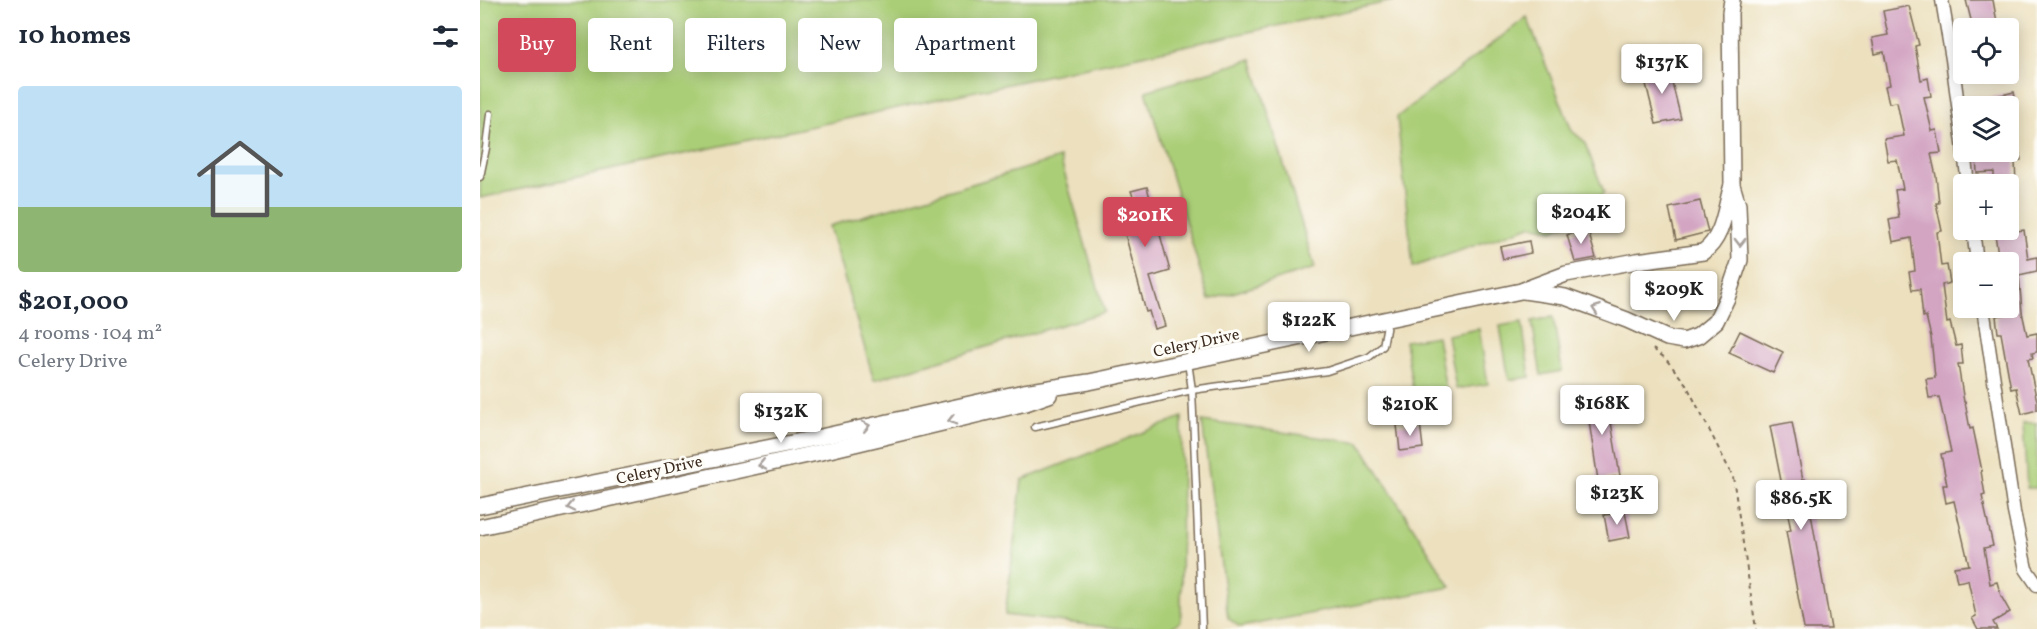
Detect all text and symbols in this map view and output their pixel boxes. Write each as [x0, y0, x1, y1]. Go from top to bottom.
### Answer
text: 10 homes [18, 18, 131, 54]
chip: Buy [498, 18, 576, 72]
chip: Rent [588, 18, 673, 72]
chip: Filters [685, 18, 786, 72]
chip: New [798, 18, 882, 72]
chip: Apartment [894, 18, 1037, 72]
map controls [1953, 18, 2019, 318]
button: locate [1953, 18, 2019, 84]
icon: filters [429, 20, 462, 53]
pin: $137K [1620, 44, 1704, 95]
text: $137K [1635, 49, 1689, 77]
button: layers [1953, 96, 2019, 162]
icon: home [186, 125, 294, 233]
button: + [1953, 174, 2019, 240]
pin: $204K [1539, 194, 1623, 245]
pin: $201K [1103, 197, 1187, 248]
text: $204K [1551, 199, 1611, 227]
text: $201K [1117, 202, 1173, 230]
one-way arrow [1734, 238, 1746, 247]
button: − [1953, 252, 2019, 318]
pin: $209K [1632, 271, 1716, 322]
text: $209K [1644, 276, 1704, 304]
text: $201,000 [18, 284, 128, 320]
pin: $122K [1267, 302, 1351, 353]
one-way arrow [1591, 303, 1602, 316]
text: $122K [1282, 307, 1336, 335]
text: 4 rooms · 104 m² [18, 320, 162, 348]
street label: Celery Drive [1151, 324, 1242, 364]
text: Celery Drive [18, 348, 127, 376]
pin: $168K [1560, 385, 1644, 436]
pin: $210K [1368, 386, 1452, 437]
text: $168K [1574, 390, 1630, 418]
text: $210K [1382, 391, 1438, 419]
pin: $132K [739, 393, 823, 444]
text: $132K [754, 398, 808, 426]
one-way arrow [947, 413, 957, 426]
one-way arrow [861, 421, 871, 434]
street label: Celery Drive [614, 451, 705, 491]
one-way arrow [757, 457, 767, 470]
pin: $123K [1575, 475, 1659, 526]
text: $123K [1590, 480, 1644, 508]
pin: $86.5K [1752, 480, 1850, 531]
text: $86.5K [1770, 485, 1832, 513]
one-way arrow [567, 499, 577, 512]

